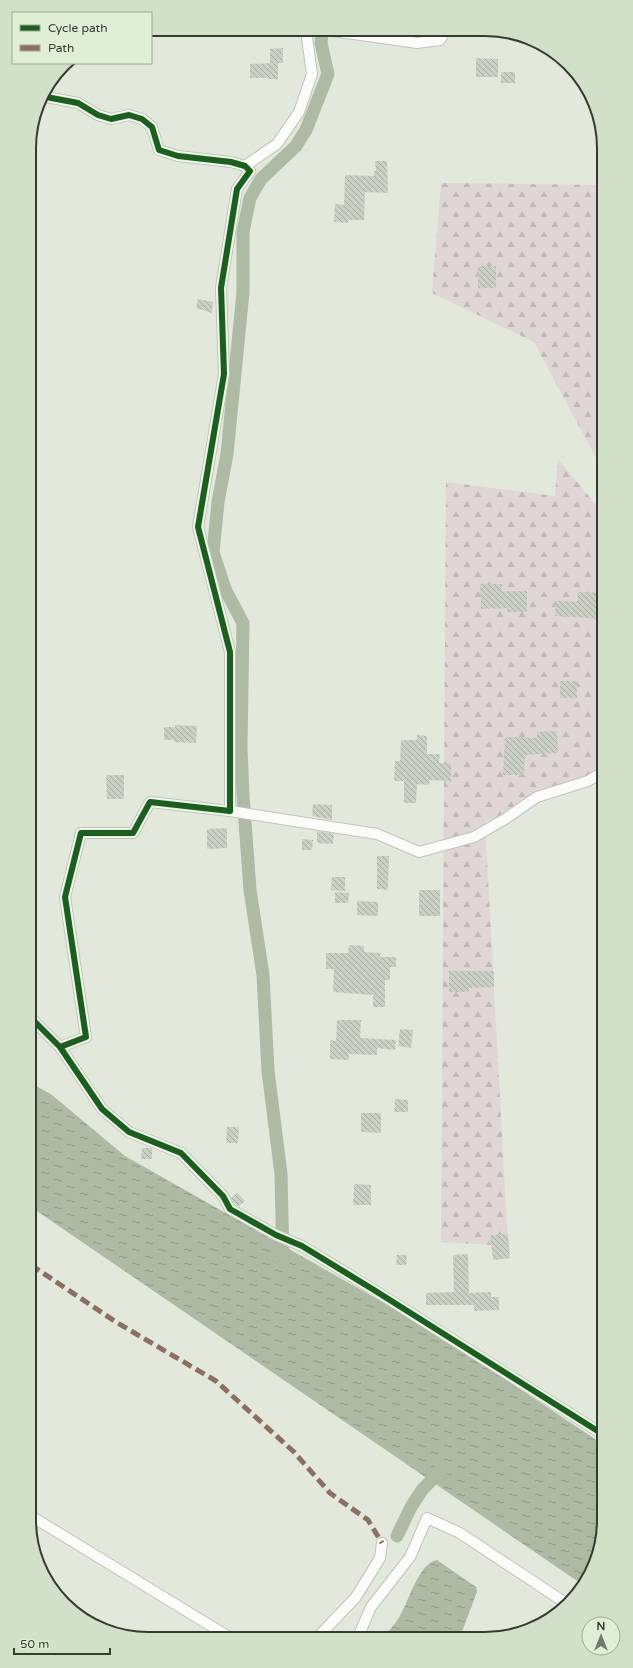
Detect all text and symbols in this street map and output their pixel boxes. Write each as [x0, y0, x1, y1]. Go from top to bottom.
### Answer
legend [12, 12, 152, 64]
text: Cycle path [48, 21, 107, 35]
text: Path [48, 41, 74, 55]
north arrow [581, 1616, 621, 1656]
text: N [597, 1620, 605, 1633]
scale bar [14, 1630, 110, 1656]
text: 50 m [20, 1637, 49, 1651]

